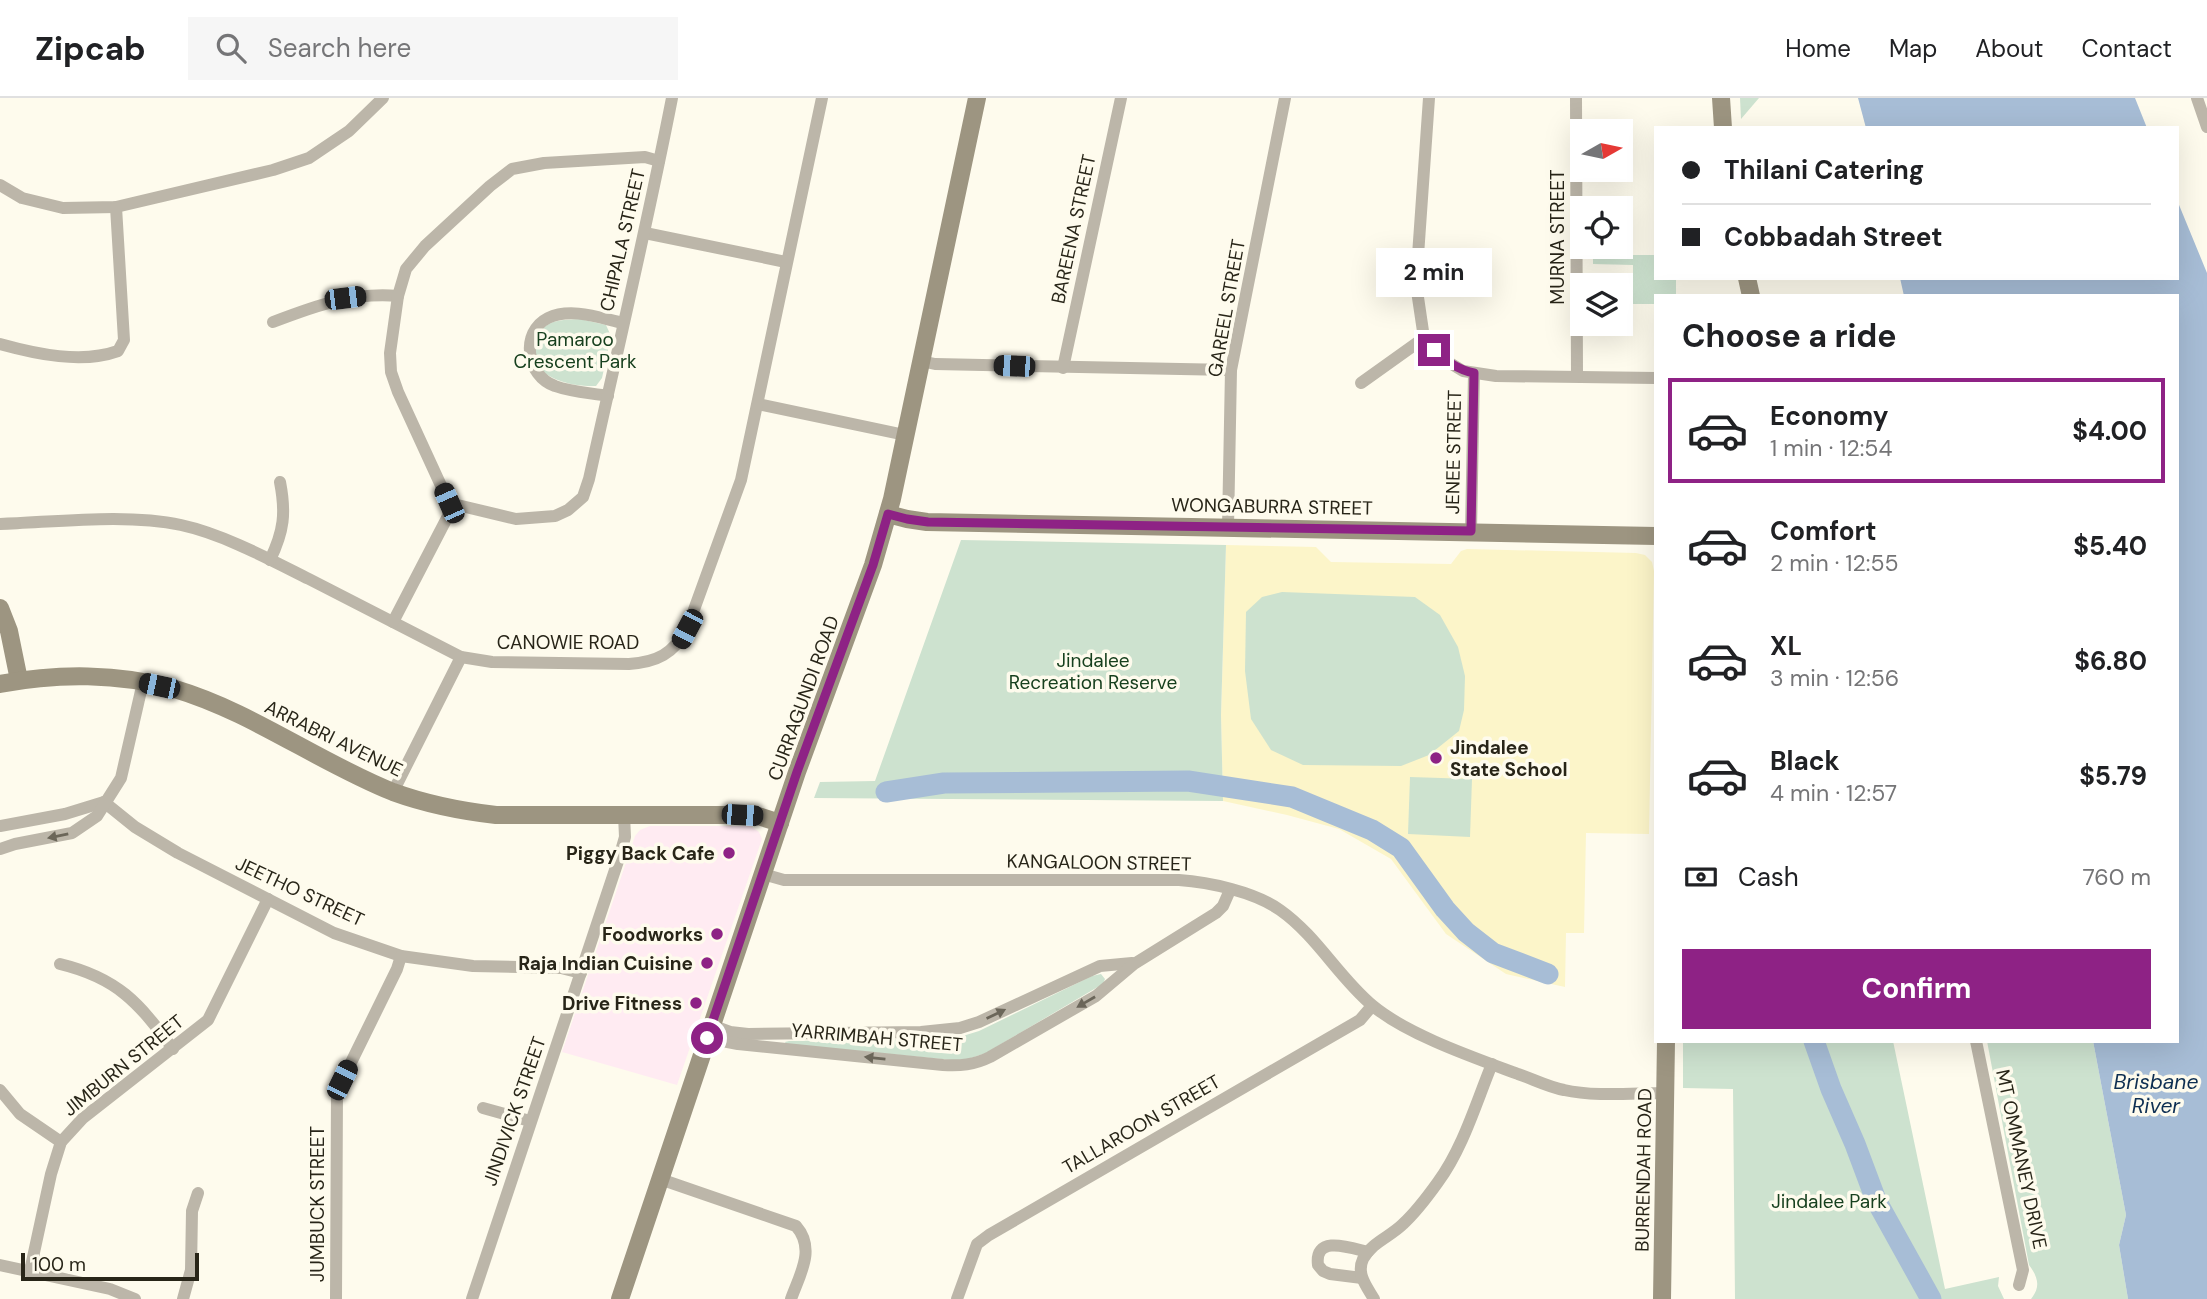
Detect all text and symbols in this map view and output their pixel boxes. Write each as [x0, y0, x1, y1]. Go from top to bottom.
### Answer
search box [188, 17, 678, 80]
text: Zipcab [35, 27, 146, 70]
icon: search [212, 29, 250, 67]
text: Search here [268, 31, 411, 65]
text: Home [1785, 33, 1851, 64]
text: Map [1889, 33, 1937, 64]
text: About [1975, 33, 2044, 64]
text: Contact [2082, 33, 2172, 64]
north arrow [1570, 119, 1633, 182]
map controls [1570, 119, 1633, 336]
street label: BAREENA STREET [1045, 152, 1102, 306]
text: Thilani Catering [1724, 153, 1924, 187]
street label: CHIPALA STREET [594, 166, 651, 314]
street label: MURNA STREET [1545, 169, 1570, 305]
button: locate [1570, 196, 1633, 259]
text: Cobbadah Street [1724, 220, 1943, 254]
street label: GAREEL STREET [1202, 237, 1251, 379]
callout: 2 min [1376, 248, 1492, 298]
text: 2 min [1404, 257, 1464, 287]
button: layers [1570, 273, 1633, 336]
car [323, 285, 368, 311]
text: Choose a ride [1682, 315, 1897, 357]
park label: Pamaroo Crescent Park [513, 327, 637, 374]
route end [1418, 334, 1450, 366]
car [993, 355, 1036, 377]
street label: JENEE STREET [1440, 389, 1467, 515]
icon: car [1686, 399, 1749, 462]
text: Economy [1770, 399, 1888, 433]
text: $4.00 [2072, 414, 2147, 448]
text: 1 min · 12:54 [1770, 433, 1892, 463]
car [431, 480, 468, 526]
street label: WONGABURRA STREET [1171, 492, 1373, 521]
icon: car [1686, 514, 1749, 577]
text: Comfort [1770, 514, 1876, 548]
text: $5.40 [2073, 529, 2147, 563]
text: 2 min · 12:55 [1770, 548, 1899, 578]
car [668, 606, 707, 652]
street label: CURRAGUNDI ROAD [762, 612, 845, 784]
icon: car [1686, 629, 1749, 692]
text: XL [1770, 629, 1802, 663]
street label: CANOWIE ROAD [497, 630, 639, 655]
text: $6.80 [2074, 644, 2147, 678]
park label: Jindalee Recreation Reserve [1009, 648, 1177, 695]
text: 3 min · 12:56 [1770, 663, 1899, 693]
car [137, 671, 182, 701]
street label: ARRABRI AVENUE [261, 694, 407, 783]
place label: Jindalee State School [1450, 735, 1568, 782]
icon: car [1686, 744, 1749, 807]
text: Black [1770, 744, 1840, 778]
marker: Jindalee State School [1428, 750, 1444, 766]
text: $5.79 [2079, 759, 2147, 793]
text: 4 min · 12:57 [1770, 778, 1897, 808]
car [721, 803, 764, 827]
one-way arrow [47, 831, 69, 842]
place label: Piggy Back Cafe [566, 841, 715, 866]
marker: Piggy Back Cafe [721, 845, 737, 861]
street label: KANGALOON STREET [1006, 848, 1192, 877]
street label: JEETHO STREET [231, 851, 368, 932]
icon: cash [1682, 858, 1720, 896]
text: Cash [1738, 860, 1799, 894]
text: 760 m [2083, 862, 2151, 892]
place label: Foodworks [602, 922, 703, 947]
marker: Foodworks [709, 926, 725, 942]
button: Confirm [1682, 949, 2151, 1029]
place label: Raja Indian Cuisine [518, 951, 693, 976]
marker: Raja Indian Cuisine [699, 955, 715, 971]
place label: Drive Fitness [562, 991, 682, 1016]
marker: Drive Fitness [688, 995, 704, 1011]
one-way arrow [1076, 996, 1095, 1008]
street label: JIMBURN STREET [58, 1009, 189, 1122]
one-way arrow [986, 1009, 1006, 1020]
street label: YARRIMBAH STREET [790, 1018, 964, 1057]
route start [691, 1022, 723, 1054]
street label: JINDIVICK STREET [477, 1033, 552, 1189]
one-way arrow [863, 1052, 885, 1063]
car [324, 1057, 361, 1103]
street label: MT OMMANEY DRIVE [1990, 1067, 2053, 1251]
water label: Brisbane River [2114, 1068, 2198, 1120]
street label: TALLAROON STREET [1058, 1069, 1225, 1180]
street label: BURRENDAH ROAD [1630, 1088, 1657, 1252]
street label: JUMBUCK STREET [305, 1125, 330, 1282]
park label: Jindalee Park [1771, 1189, 1887, 1214]
scale bar [21, 1250, 200, 1282]
text: 100 m [32, 1252, 86, 1277]

